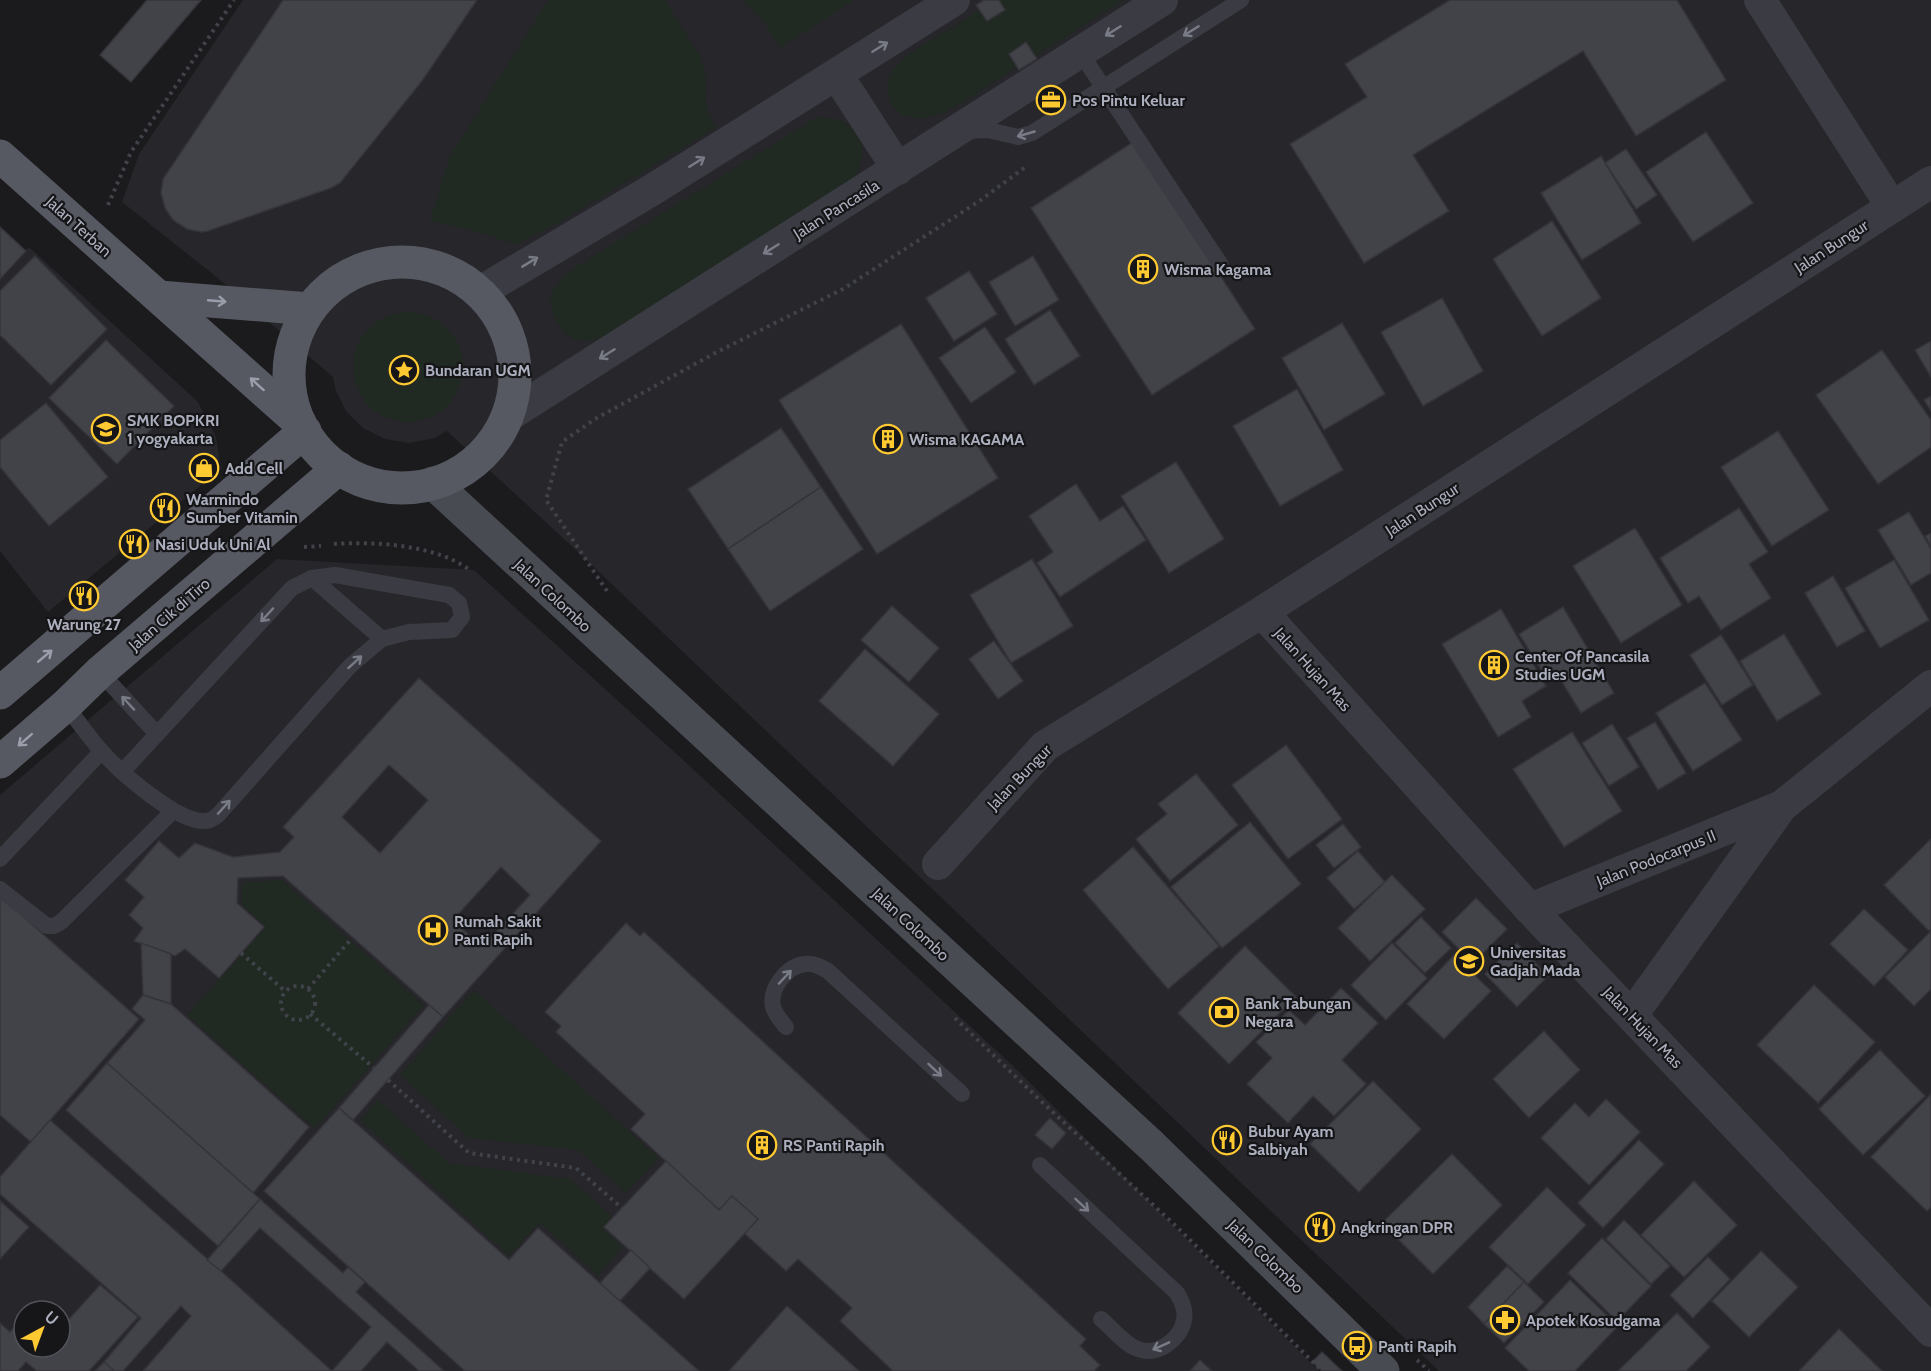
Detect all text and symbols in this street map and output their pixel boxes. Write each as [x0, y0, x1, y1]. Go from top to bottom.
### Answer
one-way arrow [1105, 26, 1122, 38]
one-way arrow [1183, 26, 1200, 38]
one-way arrow [872, 41, 888, 53]
office icon: Pos Pintu Keluar [1035, 84, 1067, 116]
place label: Pos Pintu Keluar [1072, 91, 1185, 110]
one-way arrow [1017, 128, 1036, 140]
one-way arrow [689, 155, 706, 168]
street label: Jalan Pancasila [789, 175, 883, 244]
street label: Jalan Terban [41, 191, 115, 261]
street label: Jalan Bungur [1790, 215, 1872, 278]
one-way arrow [763, 243, 780, 256]
building icon: Wisma Kagama [1127, 253, 1159, 285]
one-way arrow [521, 256, 538, 268]
place label: Wisma Kagama [1164, 260, 1271, 279]
one-way arrow [207, 296, 227, 307]
one-way arrow [598, 347, 615, 360]
place icon: Bundaran UGM [388, 354, 420, 386]
place label: Bundaran UGM [425, 361, 531, 380]
one-way arrow [249, 377, 264, 391]
place label: SMK BOPKRI 1 yogyakarta [127, 411, 219, 448]
school or university icon: SMK BOPKRI 1 yogyakarta [90, 413, 122, 445]
building icon: Wisma KAGAMA [872, 423, 904, 455]
place label: Wisma KAGAMA [909, 430, 1024, 449]
shop icon: Add Cell [188, 452, 220, 484]
place label: Add Cell [225, 459, 283, 478]
street label: Jalan Bungur [1381, 478, 1463, 541]
place label: Warmindo Sumber Vitamin [186, 490, 298, 527]
restaurant icon: Warmindo Sumber Vitamin [149, 492, 181, 524]
restaurant icon: Nasi Uduk Uni Al [118, 528, 150, 560]
place label: Nasi Uduk Uni Al [155, 535, 271, 554]
street label: Jalan Colombo [510, 554, 595, 636]
street label: Jalan Cik di Tiro [124, 574, 214, 655]
restaurant icon: Warung 27 [68, 580, 100, 612]
one-way arrow [260, 607, 275, 622]
place label: Warung 27 [47, 615, 122, 634]
street label: Jalan Hujan Mas [1269, 623, 1355, 715]
place label: Center Of Pancasila Studies UGM [1515, 647, 1649, 684]
one-way arrow [37, 649, 53, 662]
building icon: Center Of Pancasila Studies UGM [1478, 649, 1510, 681]
one-way arrow [347, 655, 362, 669]
one-way arrow [121, 696, 135, 711]
one-way arrow [18, 733, 33, 747]
street label: Jalan Bungur [983, 740, 1056, 815]
one-way arrow [217, 800, 231, 815]
street label: Jalan Podocarpus II [1593, 826, 1718, 891]
street label: Jalan Colombo [868, 883, 953, 965]
place label: Rumah Sakit Panti Rapih [454, 912, 542, 949]
hospital icon: Rumah Sakit Panti Rapih [417, 914, 449, 946]
place label: Universitas Gadjah Mada [1490, 943, 1580, 980]
school or university icon: Universitas Gadjah Mada [1453, 945, 1485, 977]
one-way arrow [778, 969, 792, 984]
street label: Jalan Hujan Mas [1598, 982, 1687, 1072]
place label: Bank Tabungan Negara [1245, 994, 1351, 1031]
bank icon: Bank Tabungan Negara [1208, 996, 1240, 1028]
one-way arrow [928, 1063, 943, 1077]
place label: Bubur Ayam Salbiyah [1248, 1122, 1333, 1159]
restaurant icon: Bubur Ayam Salbiyah [1211, 1124, 1243, 1156]
building icon: RS Panti Rapih [746, 1129, 778, 1161]
place label: RS Panti Rapih [783, 1136, 885, 1155]
one-way arrow [1075, 1198, 1090, 1212]
restaurant icon: Angkringan DPR [1304, 1211, 1336, 1243]
street label: Jalan Colombo [1223, 1215, 1308, 1297]
place label: Angkringan DPR [1341, 1218, 1453, 1237]
north arrow [12, 1299, 72, 1359]
pharmacy icon: Apotek Kosudgama [1489, 1304, 1521, 1336]
text: U [41, 1307, 62, 1329]
place label: Apotek Kosudgama [1526, 1311, 1660, 1330]
bus stop icon: Panti Rapih [1341, 1330, 1373, 1362]
place label: Panti Rapih [1378, 1337, 1457, 1356]
one-way arrow [1152, 1341, 1170, 1352]

